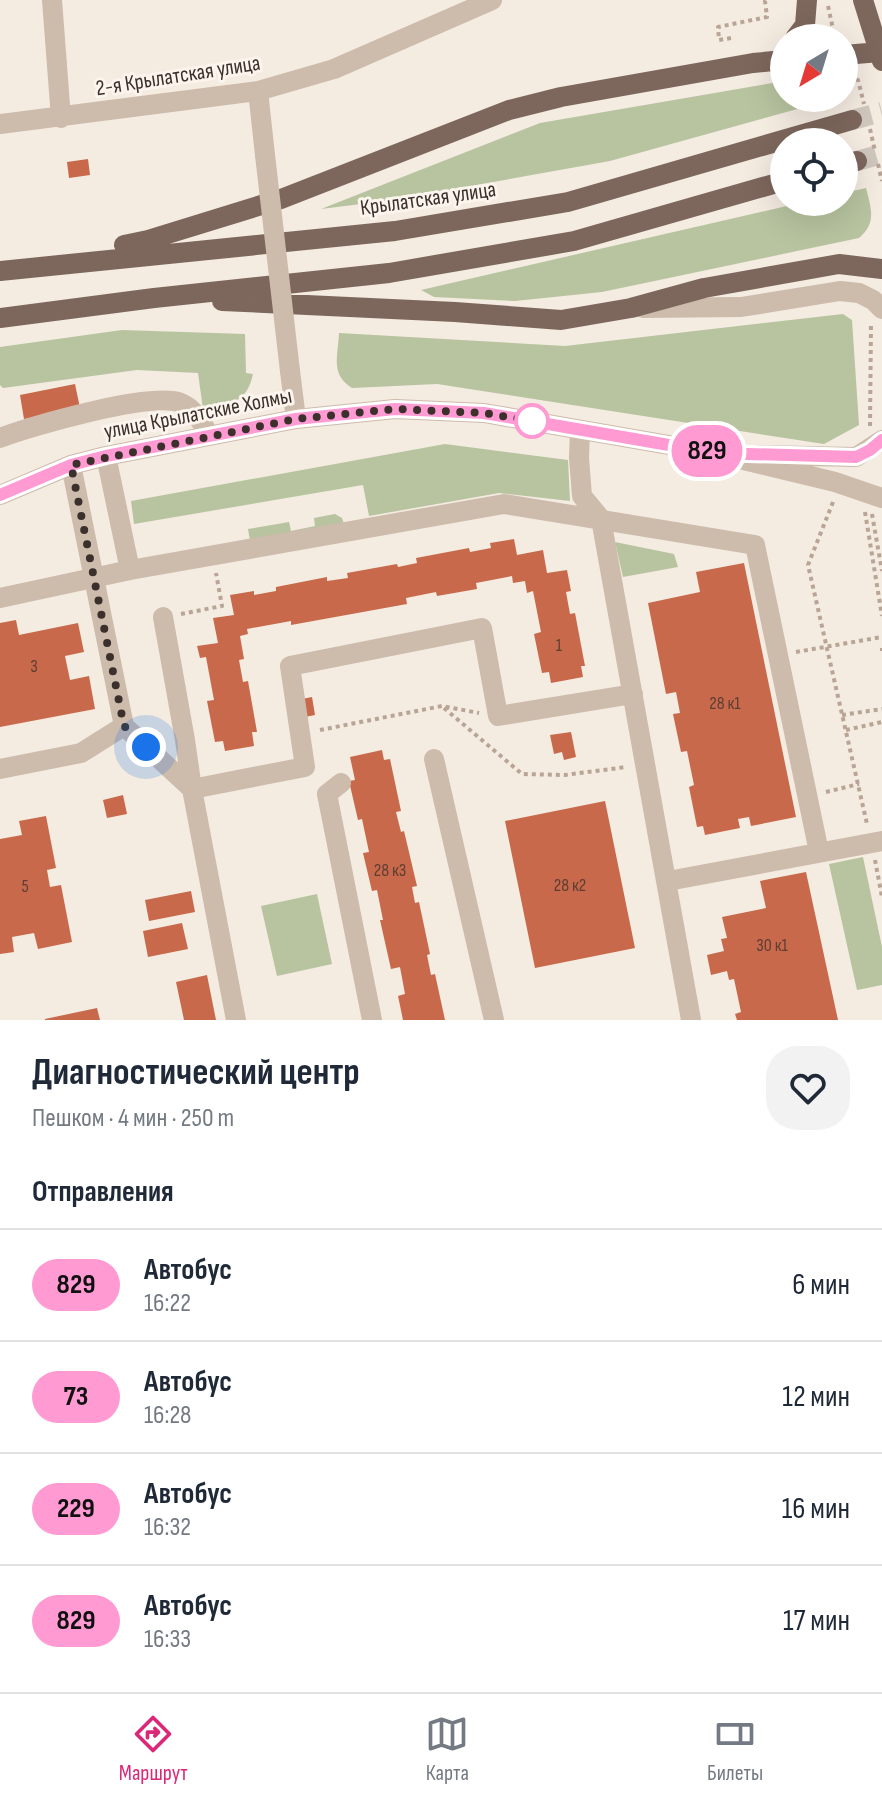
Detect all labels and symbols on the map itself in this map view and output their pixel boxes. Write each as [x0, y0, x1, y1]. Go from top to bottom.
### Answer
north arrow [770, 24, 858, 112]
street label: 2-я Крылатская улица [94, 50, 262, 102]
street label: Крылатская улица [358, 176, 498, 222]
street label: улица Крылатские Холмы [102, 383, 294, 445]
unlabelled marker [515, 404, 549, 438]
line badge: 829 [661, 425, 753, 477]
house number: 1 [556, 635, 563, 656]
house number: 3 [30, 656, 38, 677]
house number: 28 к1 [709, 693, 741, 714]
your location [126, 727, 166, 767]
house number: 28 к3 [374, 860, 406, 881]
house number: 28 к2 [554, 875, 586, 896]
house number: 5 [21, 876, 29, 897]
house number: 30 к1 [756, 935, 788, 956]

